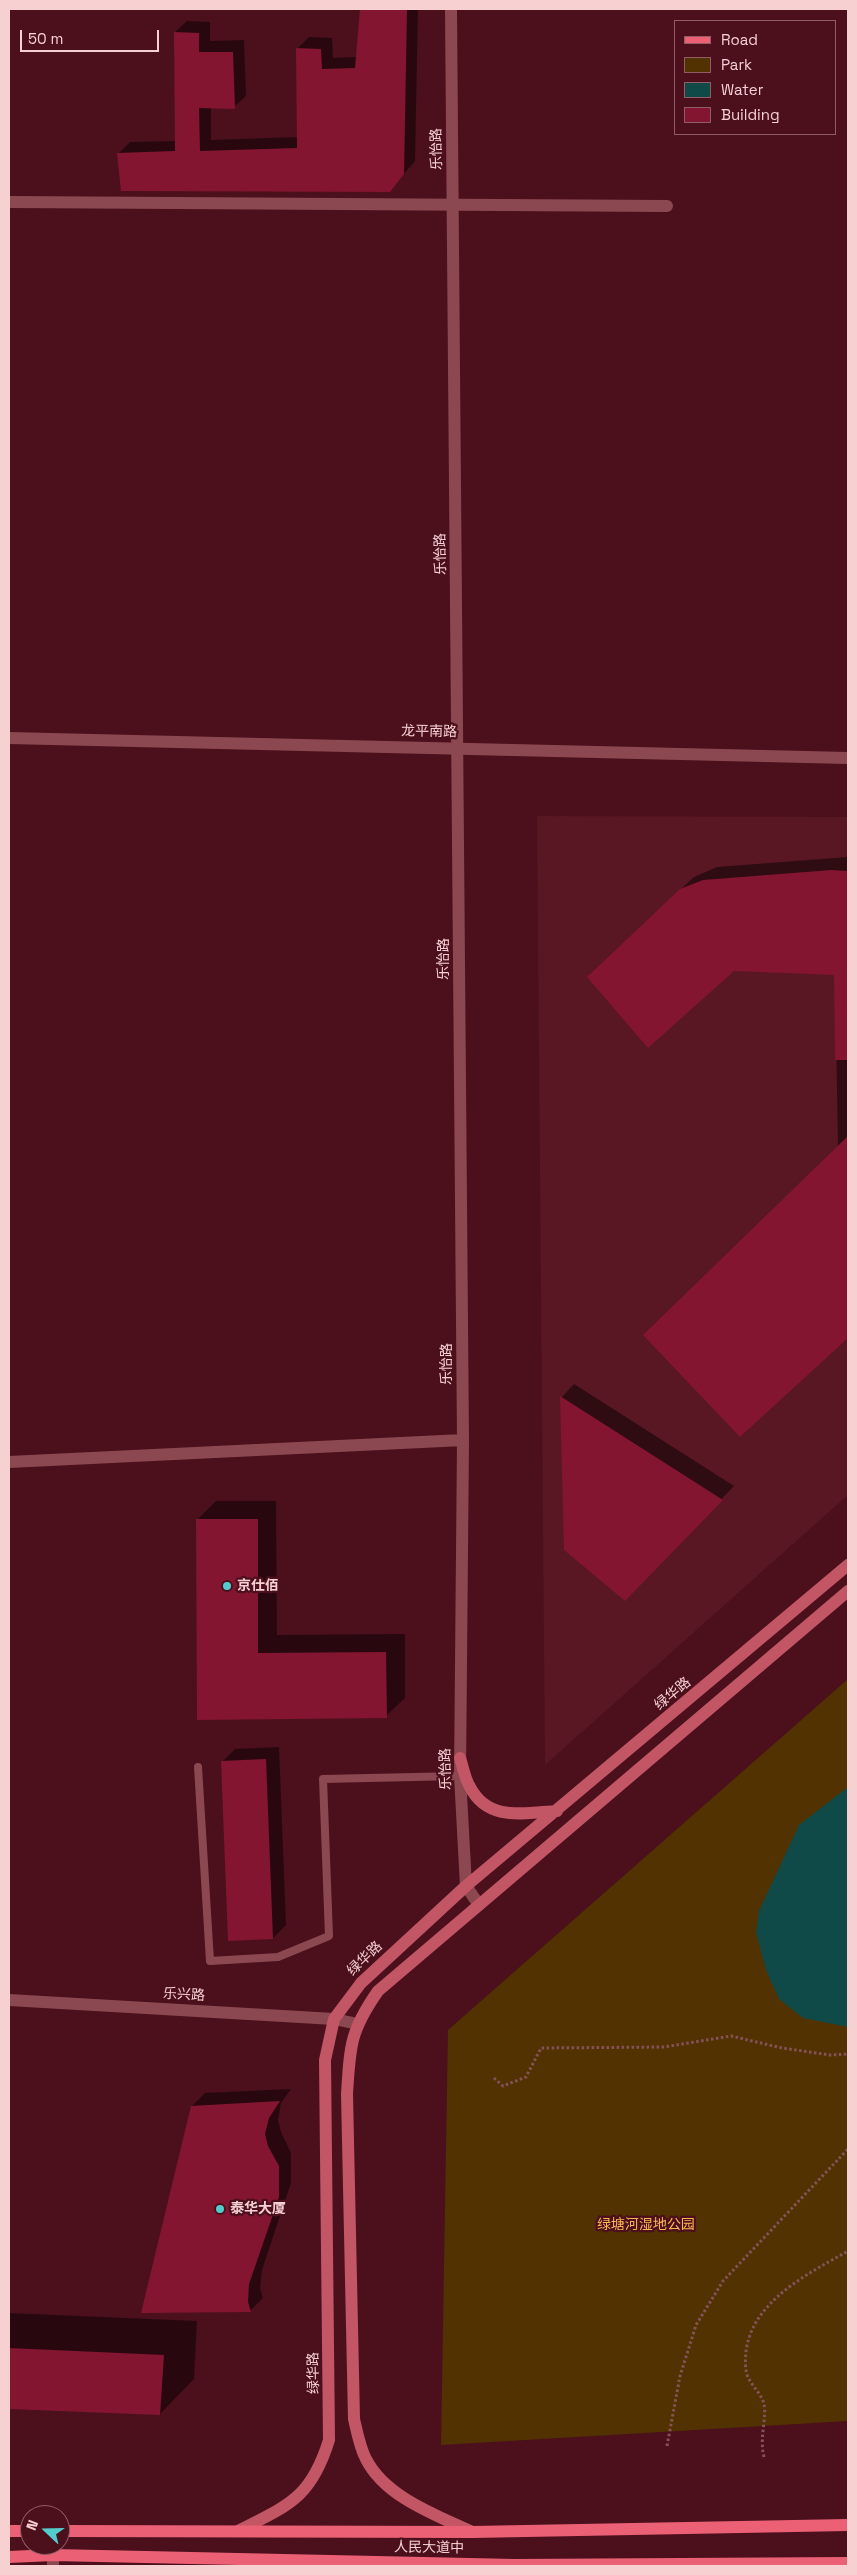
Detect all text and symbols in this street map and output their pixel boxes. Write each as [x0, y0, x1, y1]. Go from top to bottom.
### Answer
scale bar [22, 20, 161, 52]
legend [674, 20, 837, 135]
text: 50 m [28, 29, 63, 48]
text: Road [721, 30, 758, 49]
text: Park [721, 55, 752, 74]
text: Water [721, 80, 763, 99]
text: Building [721, 105, 780, 124]
street label: 乐怡路 [428, 128, 446, 170]
street label: 乐怡路 [432, 533, 450, 575]
street label: 龙平南路 [401, 723, 457, 741]
street label: 乐怡路 [436, 938, 452, 980]
street label: 乐怡路 [439, 1343, 455, 1385]
place label: 京仕佰 [237, 1578, 279, 1594]
marker: 京仕佰 [221, 1580, 233, 1592]
street label: 绿华路 [652, 1674, 694, 1714]
street label: 乐怡路 [437, 1748, 455, 1790]
street label: 绿华路 [344, 1938, 386, 1980]
street label: 乐兴路 [163, 1986, 205, 2004]
place label: 泰华大厦 [230, 2201, 286, 2217]
marker: 泰华大厦 [214, 2203, 226, 2215]
park label: 绿塘河湿地公园 [597, 2217, 695, 2233]
street label: 绿华路 [305, 2352, 323, 2394]
north arrow [20, 2505, 70, 2555]
text: N [22, 2517, 42, 2533]
street label: 人民大道中 [394, 2539, 464, 2557]

